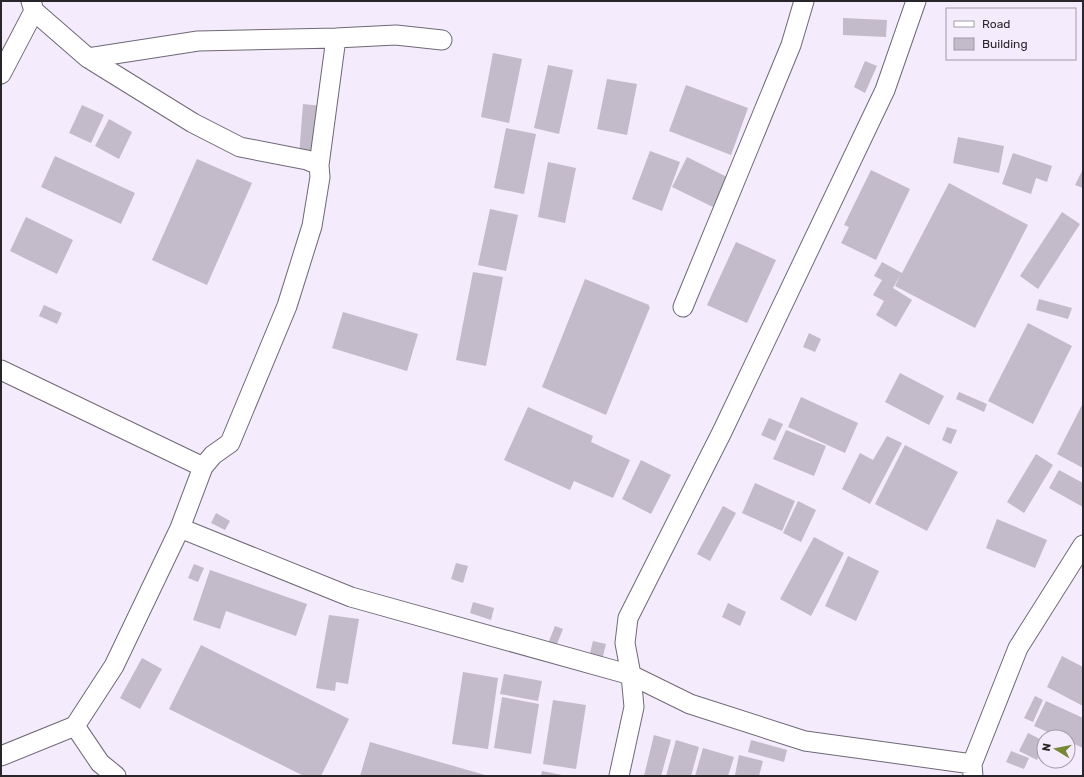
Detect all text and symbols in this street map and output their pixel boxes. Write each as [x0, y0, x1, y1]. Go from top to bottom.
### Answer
legend [946, 8, 1076, 60]
text: Road [982, 17, 1010, 31]
text: Building [982, 37, 1028, 51]
north arrow [1036, 729, 1076, 769]
text: N [1040, 742, 1054, 752]

